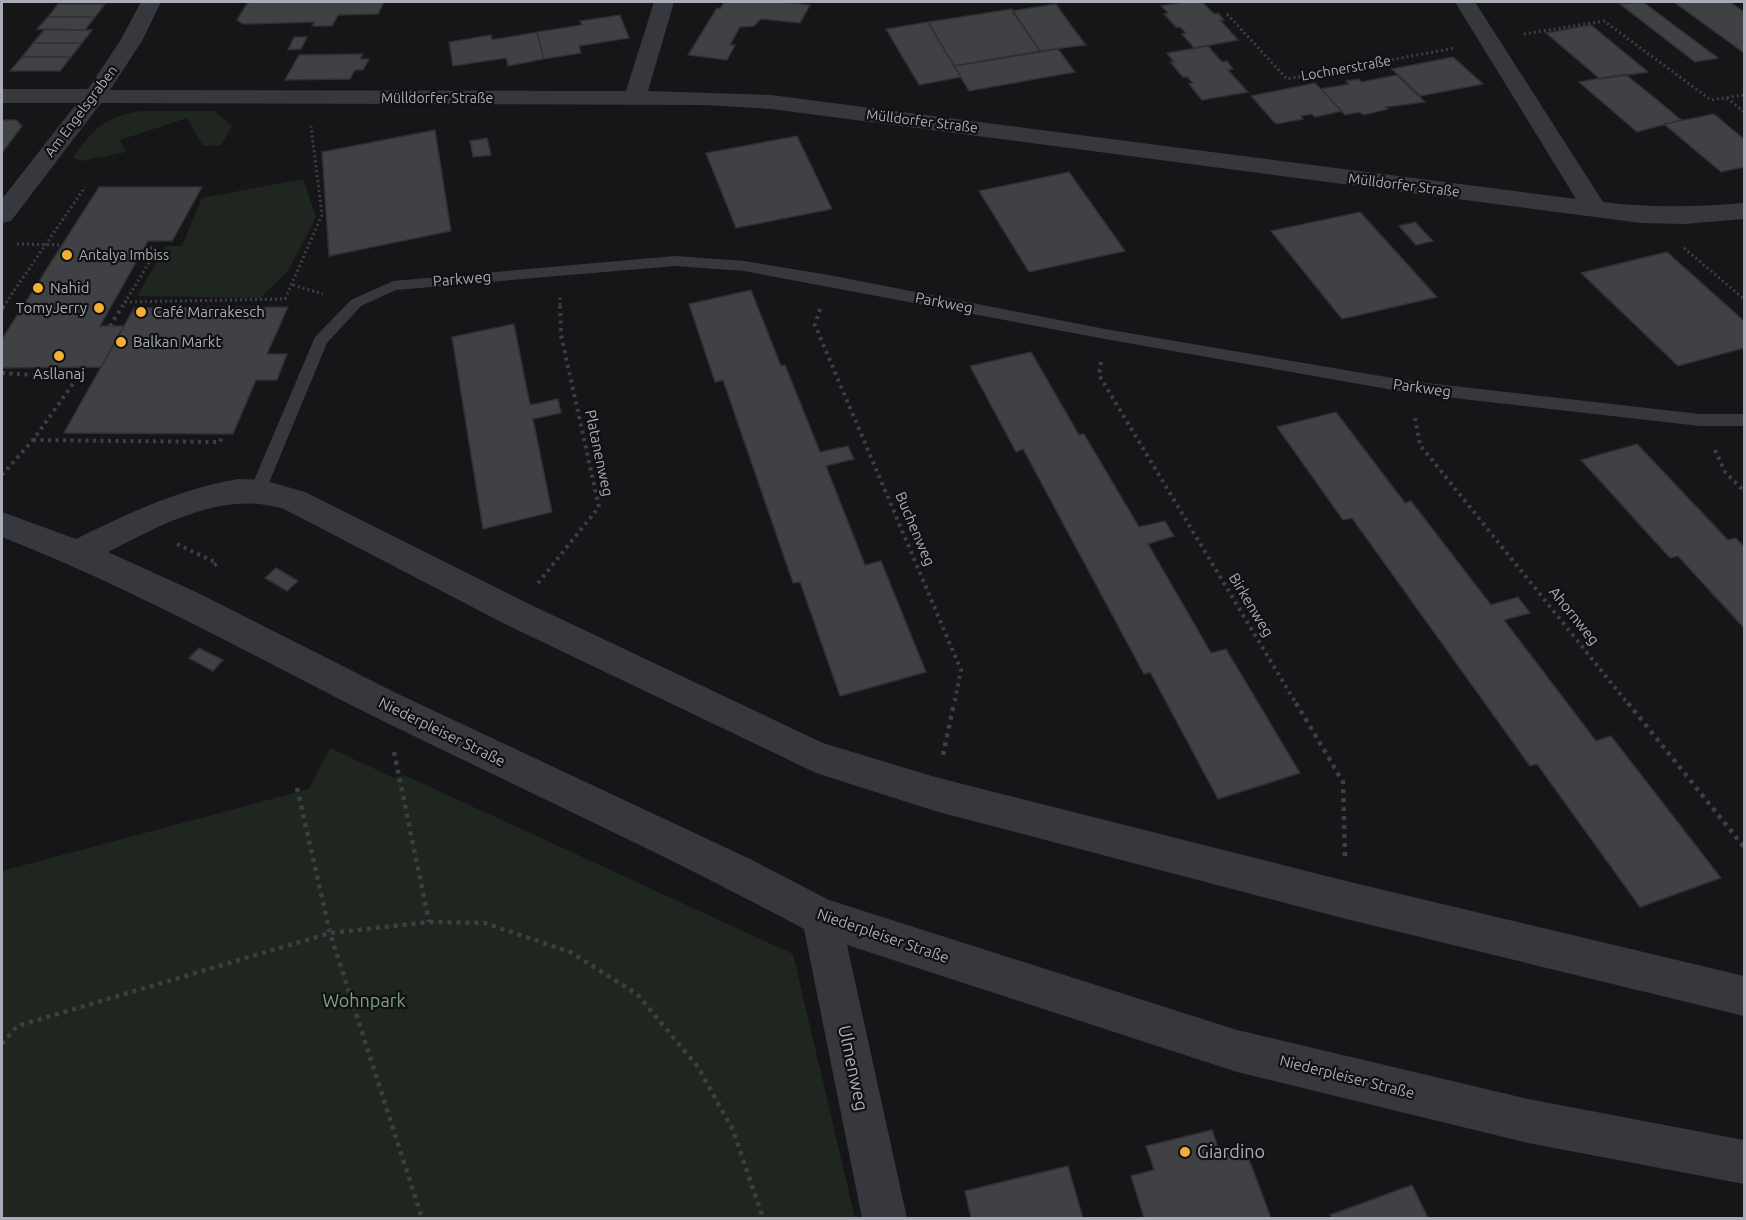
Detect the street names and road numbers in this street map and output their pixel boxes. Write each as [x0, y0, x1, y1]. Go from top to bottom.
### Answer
street label: Lochnerstraße [1300, 52, 1392, 84]
street label: Am Engelsgraben [41, 62, 121, 160]
street label: Mülldorfer Straße [381, 90, 493, 106]
street label: Mülldorfer Straße [865, 106, 979, 136]
street label: Mülldorfer Straße [1347, 170, 1461, 200]
street label: Parkweg [432, 267, 492, 290]
street label: Parkweg [914, 289, 974, 316]
street label: Parkweg [1392, 375, 1452, 400]
street label: Platanenweg [582, 408, 617, 498]
street label: Buchenweg [892, 489, 939, 568]
street label: Birkenweg [1226, 570, 1277, 640]
street label: Ahornweg [1546, 583, 1603, 648]
street label: Niederpleiser Straße [376, 694, 508, 770]
street label: Niederpleiser Straße [815, 905, 951, 966]
street label: Ulmenweg [835, 1023, 873, 1112]
street label: Niederpleiser Straße [1278, 1052, 1416, 1102]

